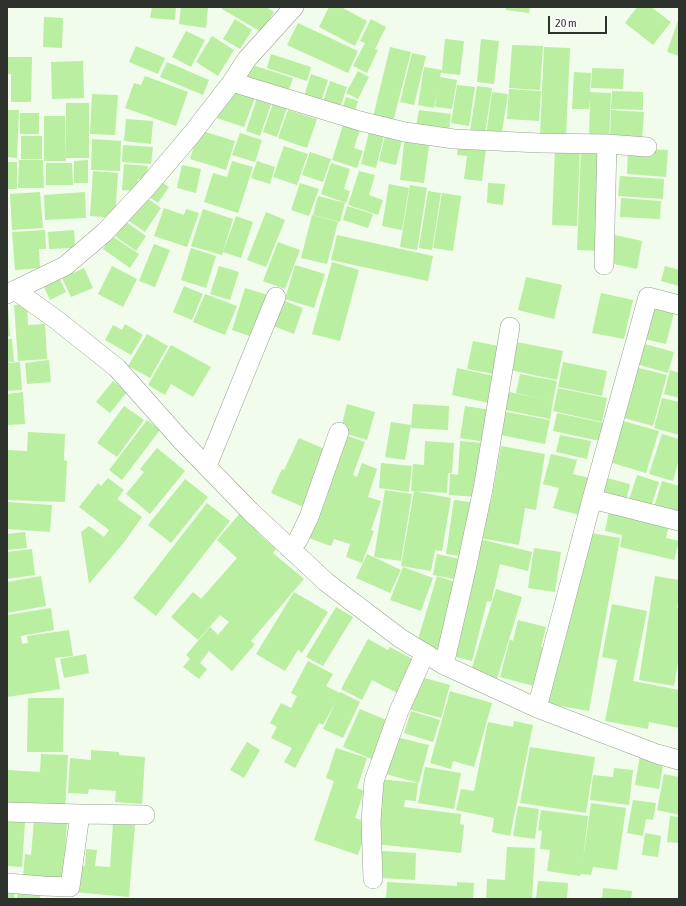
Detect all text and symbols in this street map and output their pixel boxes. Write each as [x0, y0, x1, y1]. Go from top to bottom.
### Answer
scale bar [550, 8, 609, 34]
text: 20 m [555, 16, 577, 30]

